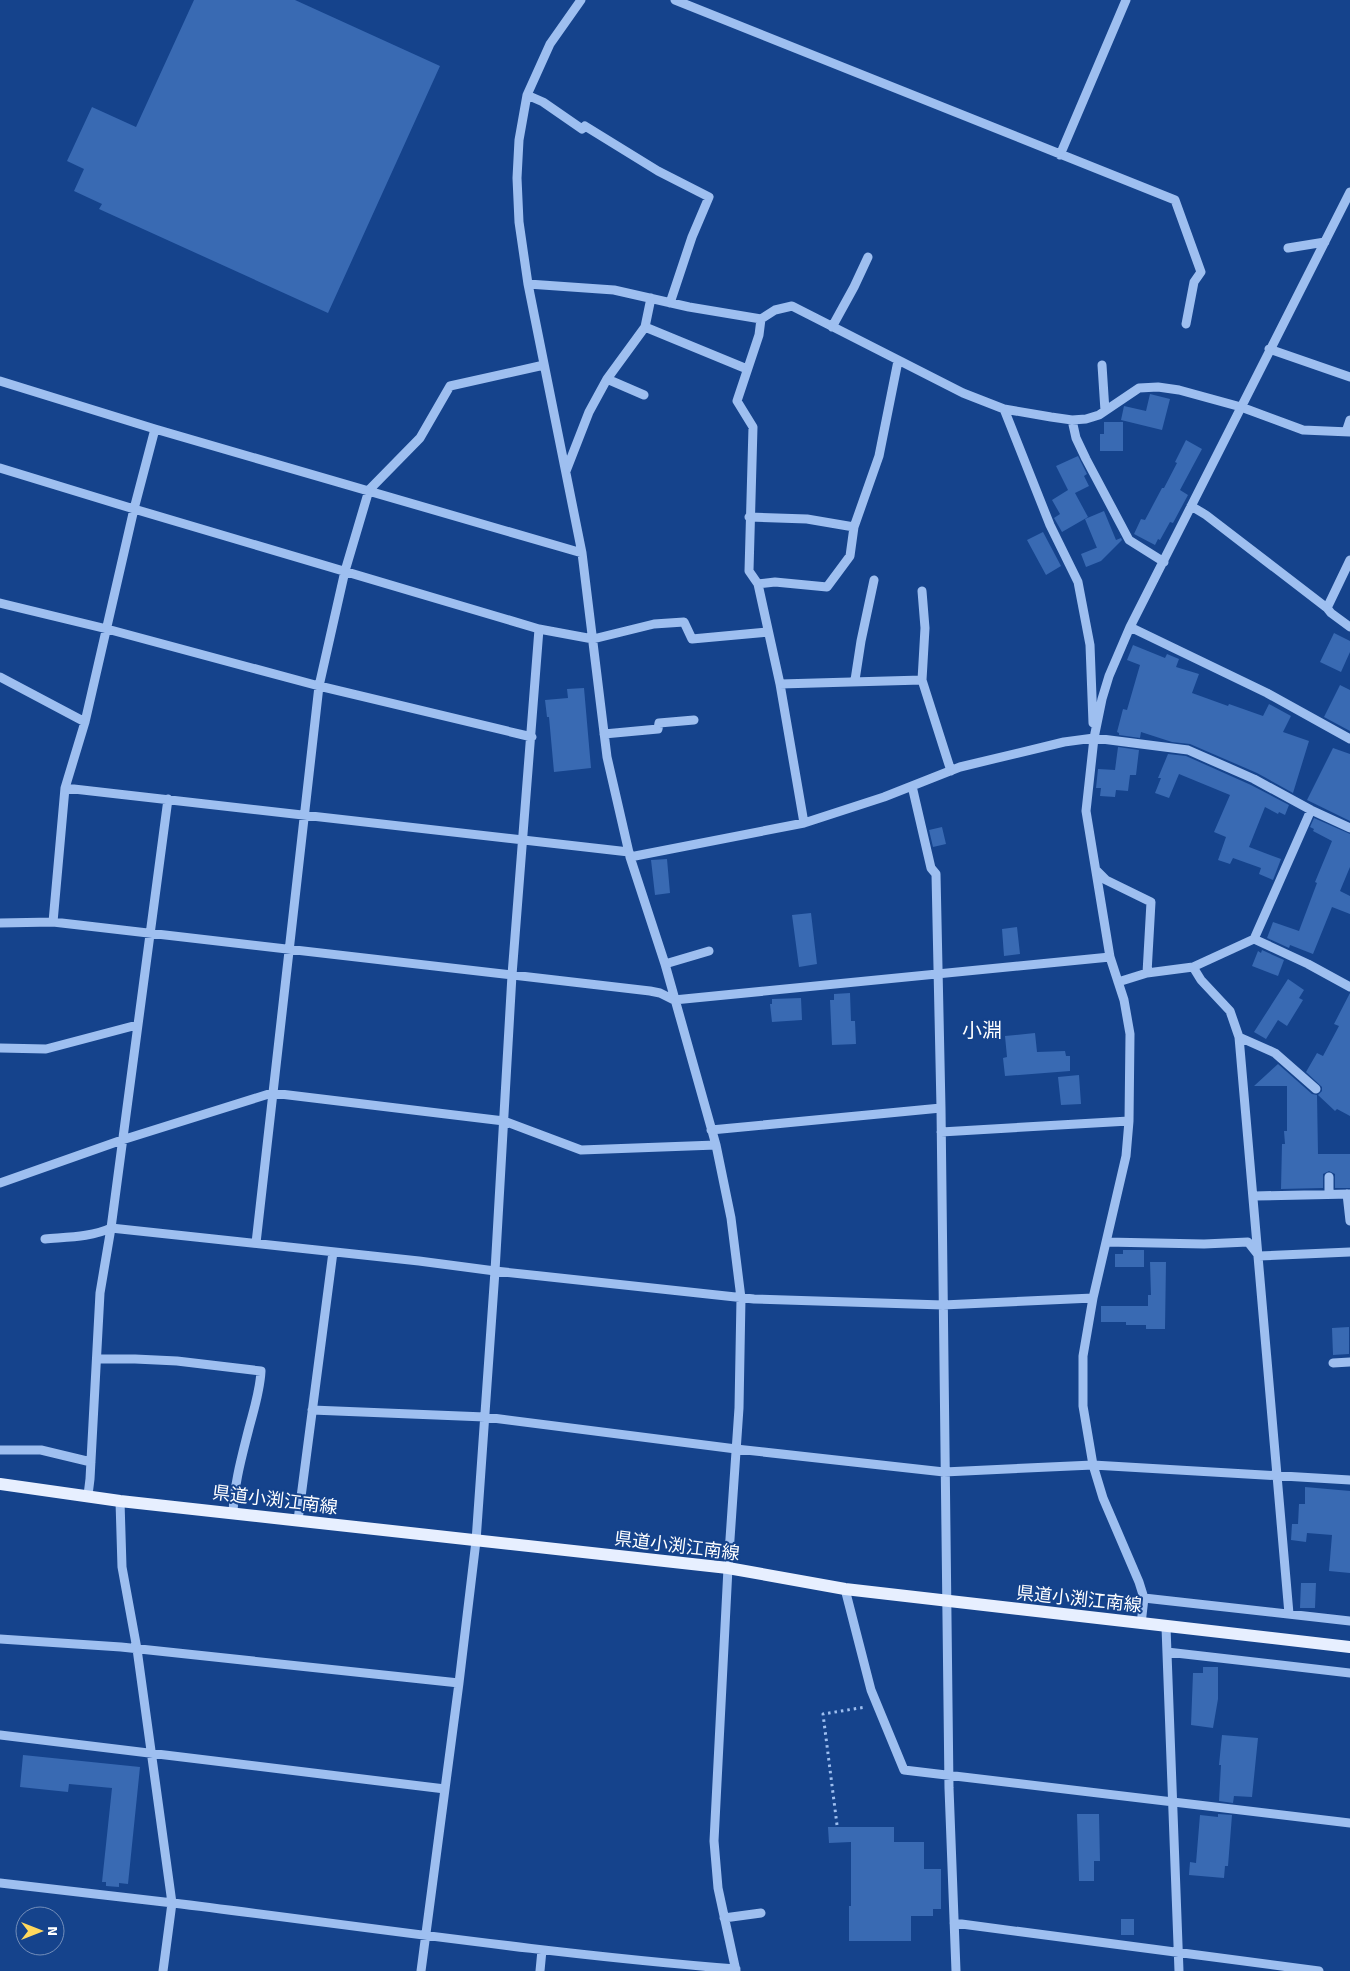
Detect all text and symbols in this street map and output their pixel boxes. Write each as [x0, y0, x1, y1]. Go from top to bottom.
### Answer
district label: 小淵 [962, 1018, 1002, 1043]
street label: 県道小渕江南線 [211, 1481, 339, 1519]
street label: 県道小渕江南線 [613, 1527, 741, 1565]
street label: 県道小渕江南線 [1015, 1581, 1143, 1617]
north arrow [15, 1906, 65, 1956]
text: N [44, 1926, 61, 1936]

